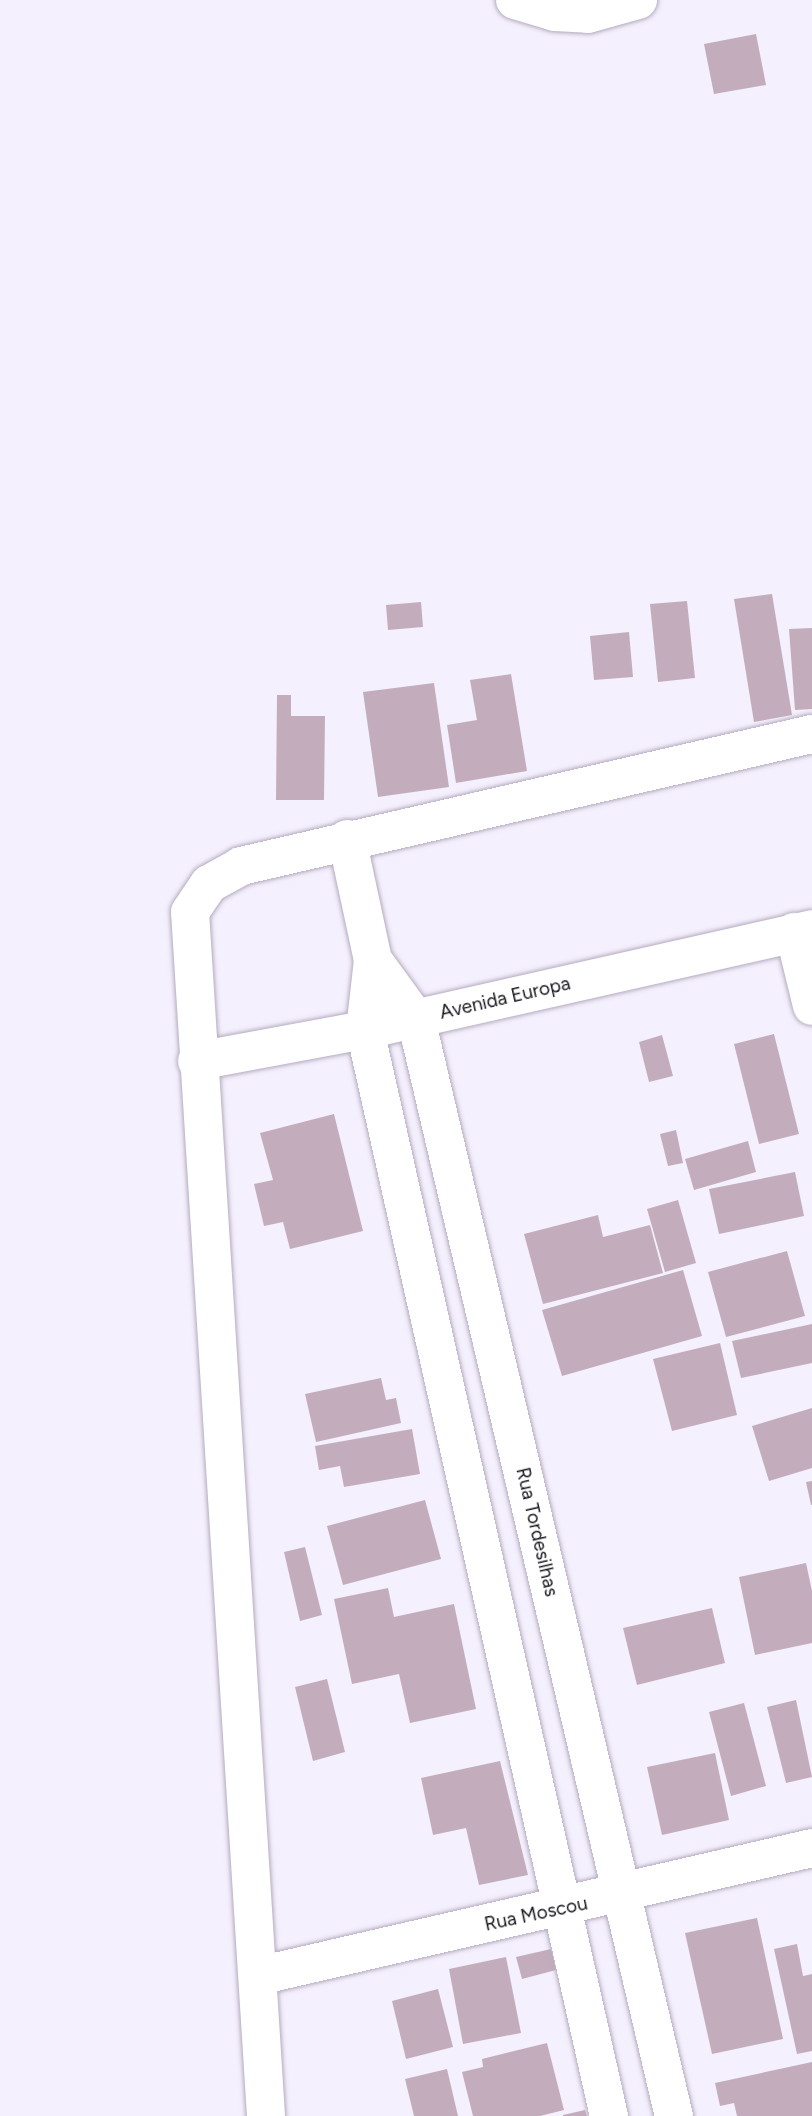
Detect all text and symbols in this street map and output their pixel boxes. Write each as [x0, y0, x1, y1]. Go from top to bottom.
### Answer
street label: Avenida Europa [437, 972, 573, 1024]
street label: Rua Tordesilhas [511, 1465, 563, 1599]
street label: Rua Moscou [482, 1892, 590, 1936]

